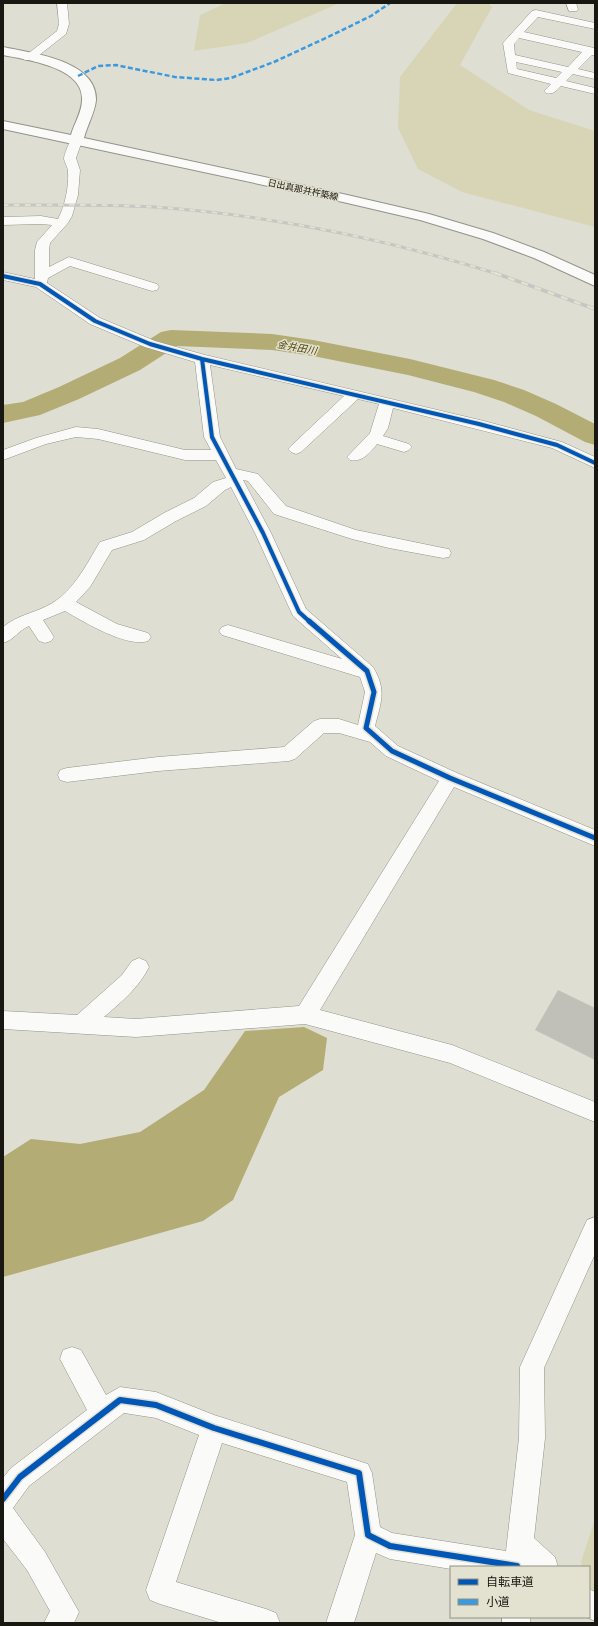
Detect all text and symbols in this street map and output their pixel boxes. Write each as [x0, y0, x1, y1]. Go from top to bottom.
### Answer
street label: 日出真那井杵築線 [267, 178, 340, 203]
water label: 金井田川 [276, 339, 319, 358]
legend [450, 1566, 590, 1618]
text: 自転車道 [486, 1575, 534, 1589]
text: 小道 [486, 1595, 510, 1609]

